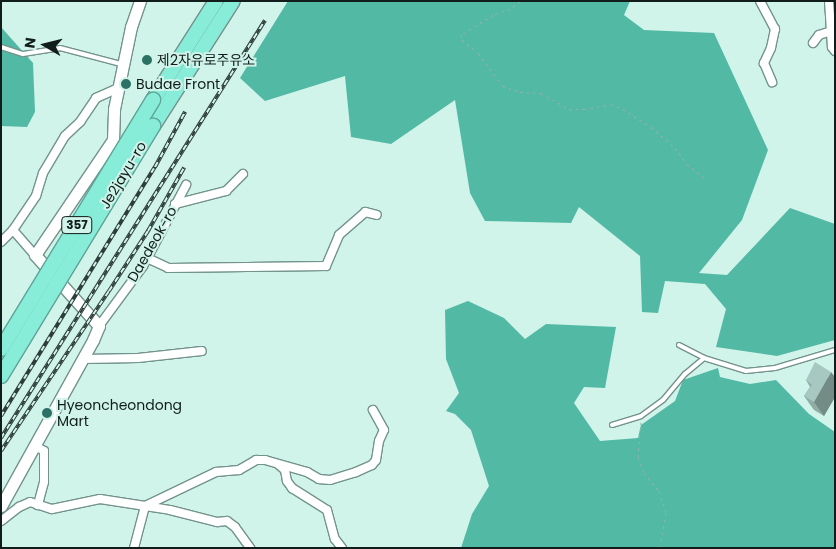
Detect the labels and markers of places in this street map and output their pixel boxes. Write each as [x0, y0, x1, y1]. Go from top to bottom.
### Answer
place label: 제2자유로주유소 [157, 52, 255, 68]
marker: 제2자유로주유소 [141, 54, 153, 66]
place label: Budae Front [136, 76, 220, 92]
marker: Budae Front [120, 78, 132, 90]
place label: Hyeoncheondong Mart [57, 397, 182, 430]
marker: Hyeoncheondong Mart [41, 407, 53, 419]

